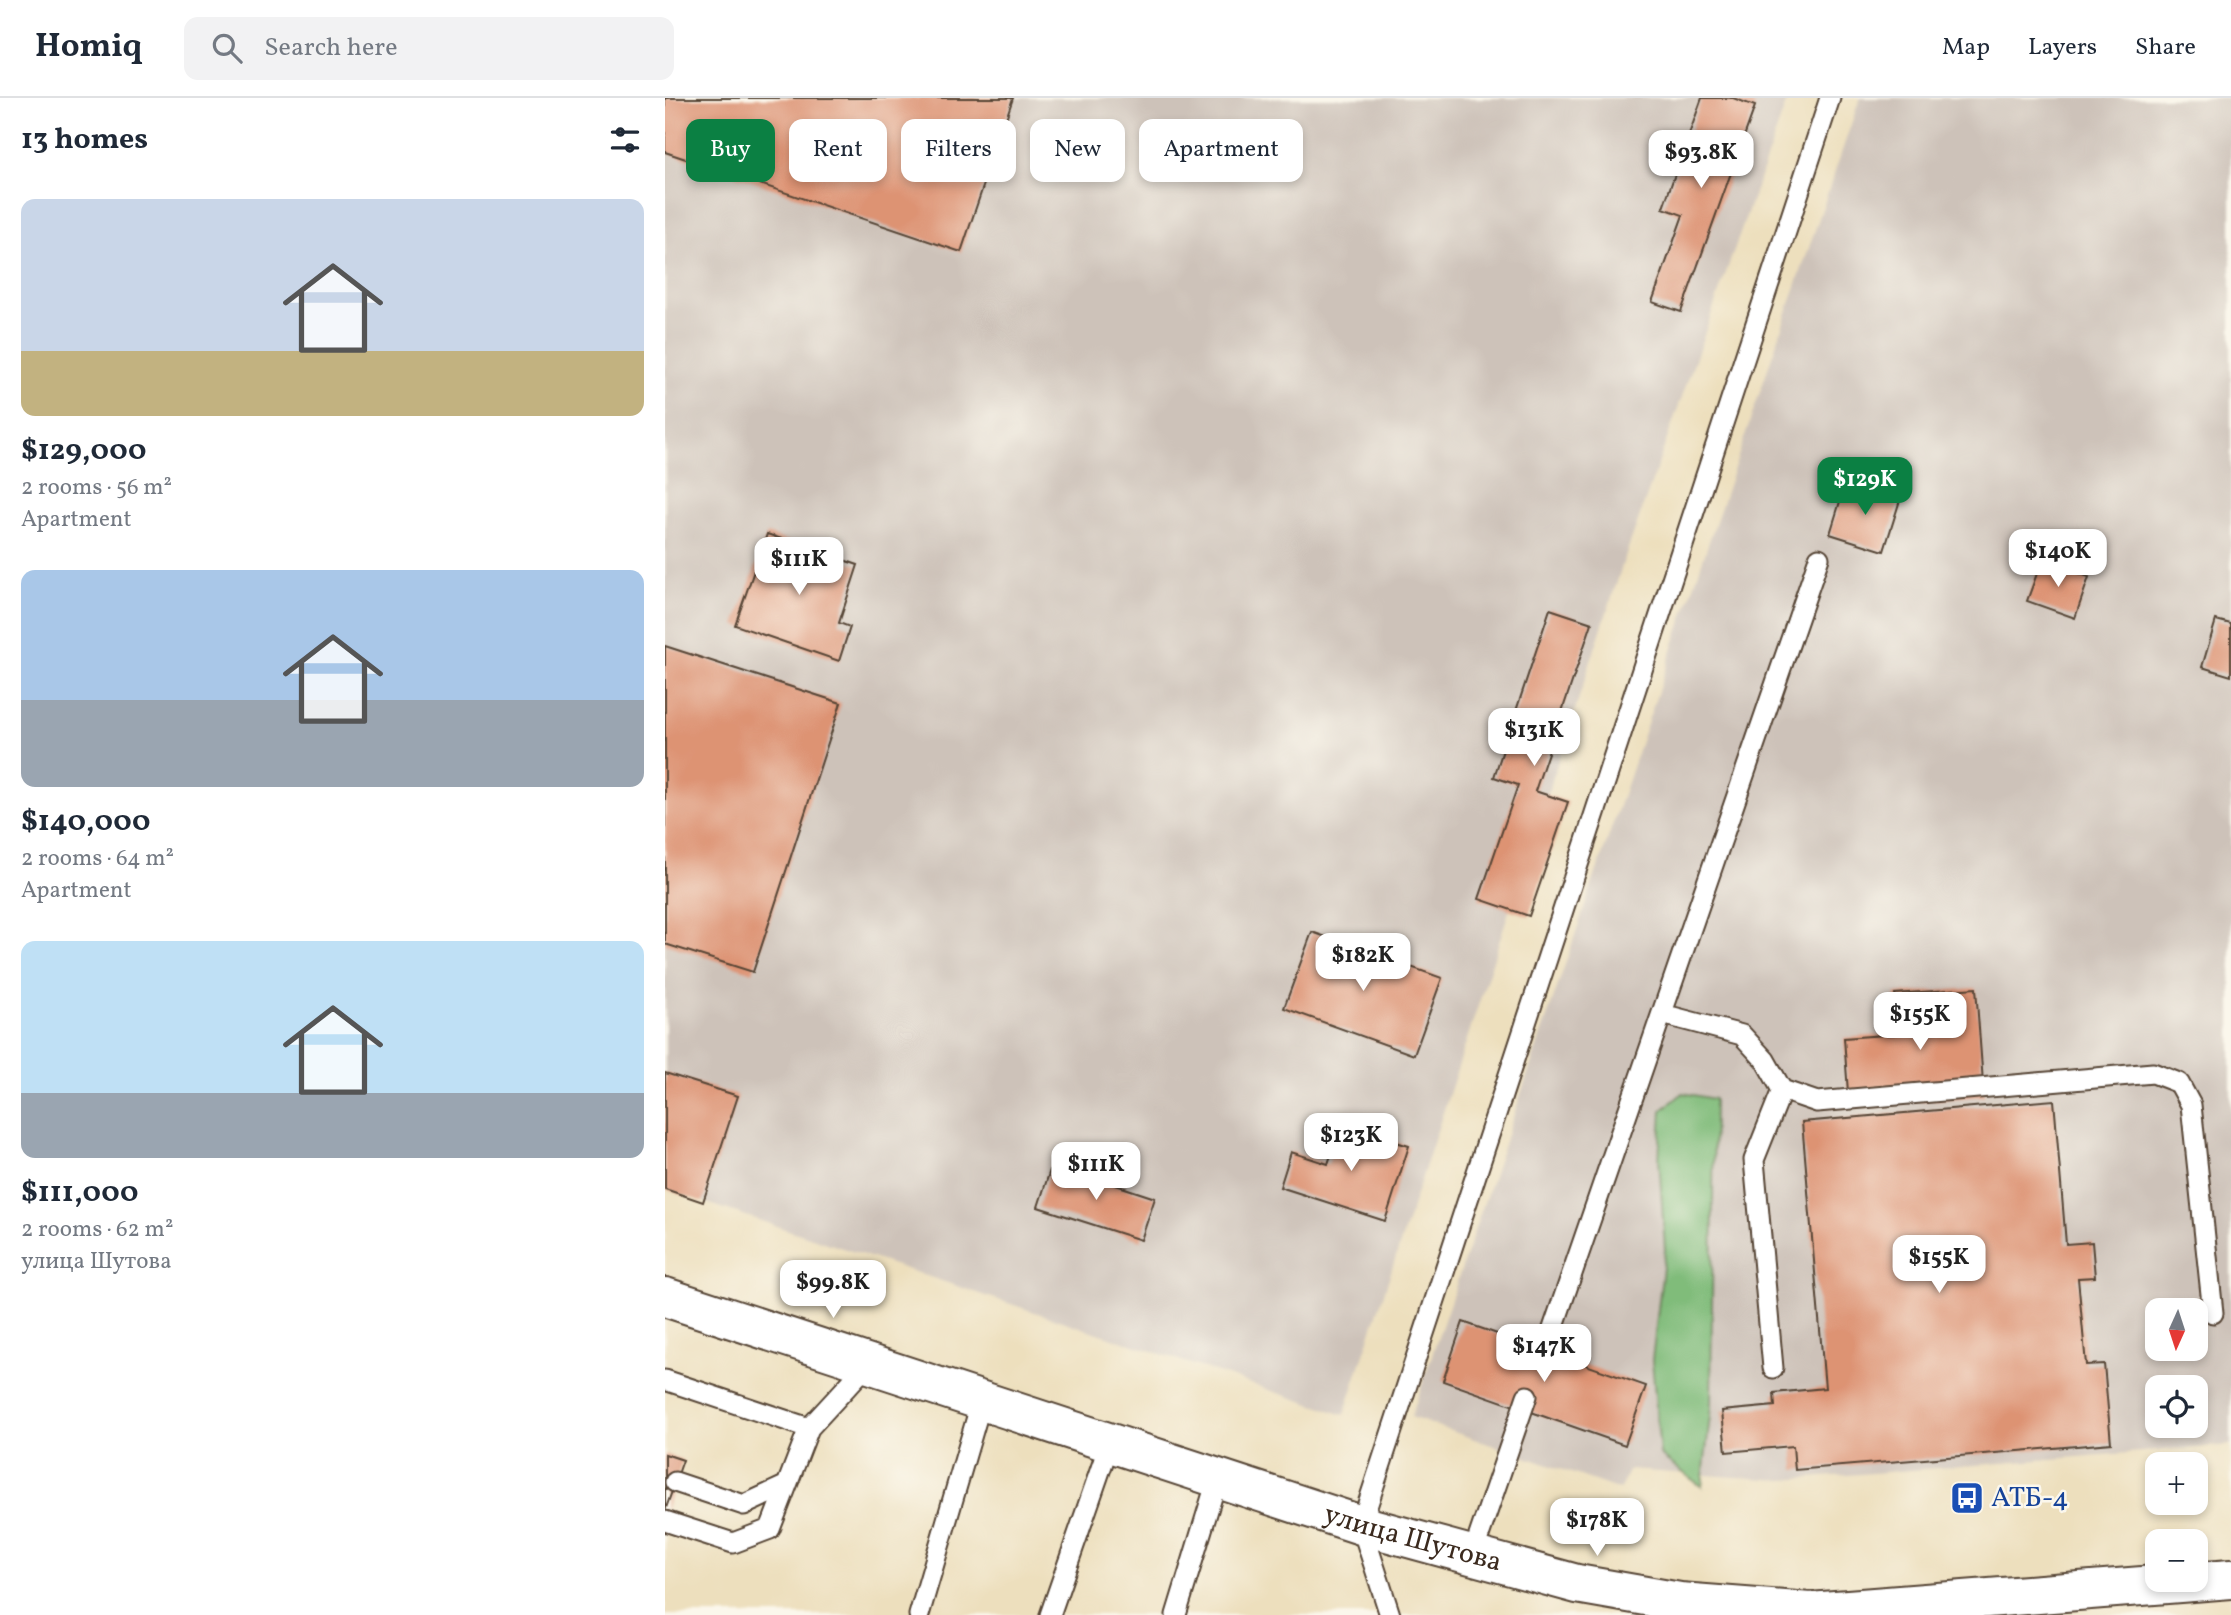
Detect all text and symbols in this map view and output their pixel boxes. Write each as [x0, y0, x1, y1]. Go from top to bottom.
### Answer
search box [184, 17, 674, 80]
text: Homiq [35, 25, 142, 71]
icon: search [208, 29, 246, 67]
text: Search here [264, 30, 397, 66]
text: Map [1942, 31, 1990, 65]
text: Layers [2028, 31, 2097, 65]
text: Share [2135, 31, 2196, 65]
text: 13 homes [21, 119, 148, 161]
chip: Buy [686, 119, 775, 182]
chip: Rent [789, 119, 887, 182]
chip: Filters [901, 119, 1016, 182]
chip: New [1030, 119, 1125, 182]
chip: Apartment [1139, 119, 1303, 182]
icon: filters [606, 121, 644, 159]
pin: $93.8K [1644, 130, 1758, 190]
text: $93.8K [1665, 137, 1737, 169]
icon: home [270, 245, 396, 371]
text: $129,000 [21, 430, 147, 472]
pin: $129K [1816, 458, 1914, 517]
text: $129K [1833, 464, 1897, 496]
text: 2 rooms · 56 m² [21, 472, 172, 504]
text: Apartment [21, 504, 132, 536]
pin: $140K [2009, 530, 2107, 589]
text: $140K [2025, 536, 2091, 568]
pin: $111K [750, 538, 848, 597]
text: $111K [770, 544, 828, 576]
icon: home [270, 616, 396, 742]
pin: $131K [1485, 708, 1583, 768]
text: $131K [1504, 715, 1564, 747]
text: $140,000 [21, 801, 151, 843]
text: 2 rooms · 64 m² [21, 843, 174, 875]
text: Apartment [21, 875, 132, 907]
pin: $182K [1314, 934, 1412, 993]
text: $182K [1332, 940, 1395, 972]
icon: home [270, 987, 396, 1113]
pin: $155K [1871, 992, 1969, 1052]
text: $155K [1890, 999, 1950, 1031]
pin: $123K [1302, 1114, 1400, 1173]
text: $123K [1320, 1120, 1382, 1152]
pin: $111K [1047, 1142, 1145, 1202]
text: $111K [1067, 1149, 1125, 1181]
text: $111,000 [21, 1172, 139, 1214]
text: 2 rooms · 62 m² [21, 1214, 173, 1246]
pin: $155K [1890, 1236, 1988, 1295]
text: $155K [1909, 1242, 1969, 1274]
text: улица Шутова [21, 1246, 172, 1278]
pin: $99.8K [776, 1260, 890, 1320]
text: $99.8K [796, 1267, 870, 1299]
north arrow [2145, 1298, 2209, 1362]
map controls [2145, 1298, 2208, 1592]
pin: $147K [1495, 1324, 1593, 1384]
text: $147K [1512, 1331, 1576, 1363]
button: locate [2145, 1375, 2208, 1438]
button: + [2145, 1452, 2208, 1515]
bus stop icon: АТБ-4 [1948, 1479, 1986, 1517]
place label: АТБ-4 [1991, 1479, 2069, 1518]
street label: улица Шутова [1319, 1495, 1506, 1582]
pin: $178K [1548, 1498, 1646, 1558]
text: $178K [1566, 1505, 1628, 1537]
button: − [2145, 1529, 2208, 1592]

